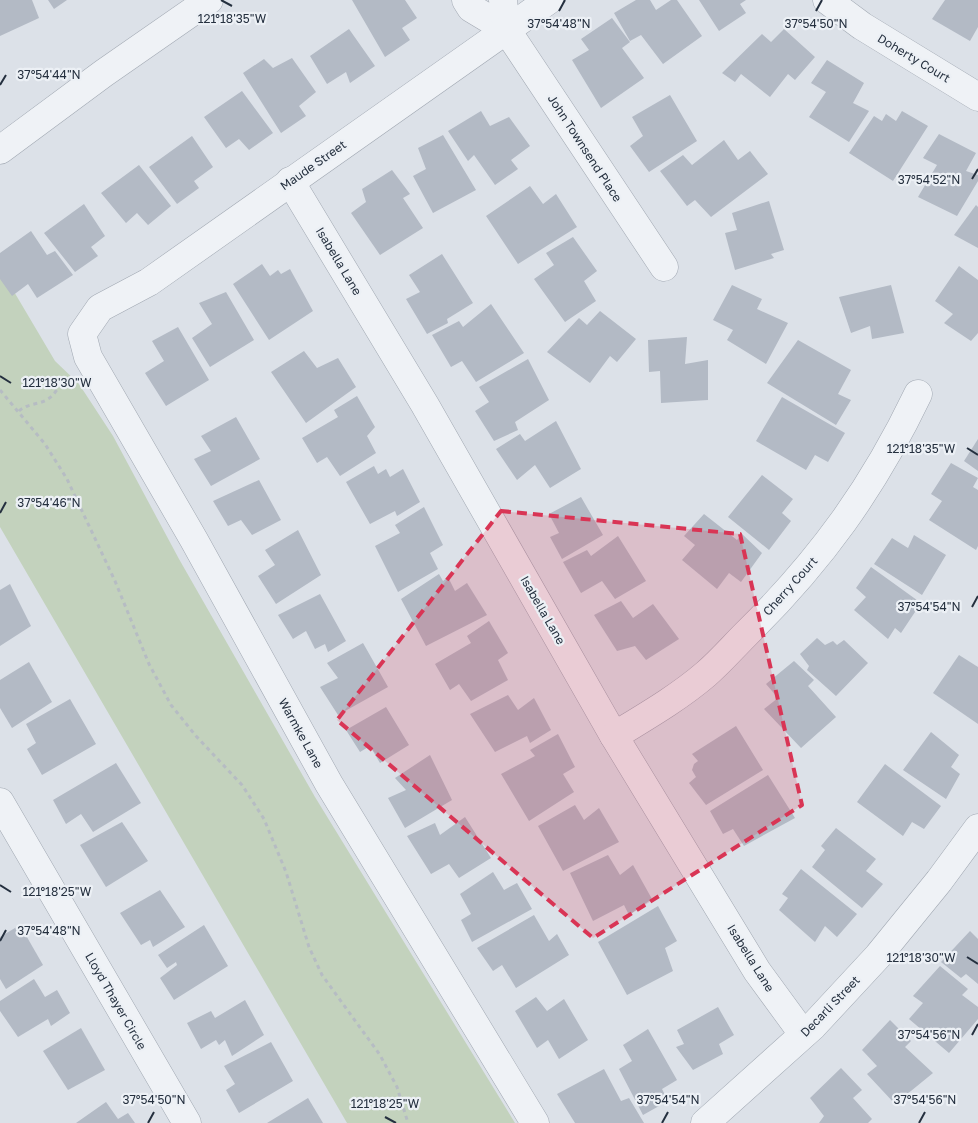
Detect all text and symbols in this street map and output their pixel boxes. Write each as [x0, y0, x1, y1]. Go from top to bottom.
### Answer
text: 121°18'35"W [198, 11, 267, 26]
text: 37°54'48"N [527, 16, 591, 31]
text: 37°54'50"N [784, 16, 848, 31]
street label: Doherty Court [875, 30, 953, 86]
text: 37°54'44"N [17, 67, 81, 82]
street label: John Townsend Place [545, 91, 625, 205]
street label: Maude Street [277, 137, 349, 193]
text: 37°54'52"N [898, 172, 960, 187]
street label: Isabella Lane [313, 224, 365, 298]
text: 121°18'30"W [22, 375, 92, 390]
text: 121°18'35"W [887, 441, 956, 456]
text: 37°54'46"N [17, 495, 81, 510]
street label: Cherry Court [760, 553, 821, 619]
street label: Isabella Lane [517, 573, 569, 647]
text: 37°54'54"N [897, 599, 961, 614]
street label: Warmke Lane [276, 695, 326, 771]
text: 121°18'25"W [23, 884, 92, 899]
street label: Isabella Lane [724, 921, 778, 995]
text: 37°54'48"N [17, 923, 81, 938]
street label: Lloyd Thayer Circle [82, 950, 150, 1052]
text: 121°18'30"W [886, 950, 956, 965]
street label: Decarli Street [797, 972, 863, 1040]
text: 37°54'56"N [897, 1027, 961, 1042]
text: 37°54'50"N [122, 1092, 186, 1107]
text: 37°54'54"N [636, 1092, 700, 1107]
text: 37°54'56"N [893, 1092, 957, 1107]
text: 121°18'25"W [351, 1096, 420, 1111]

